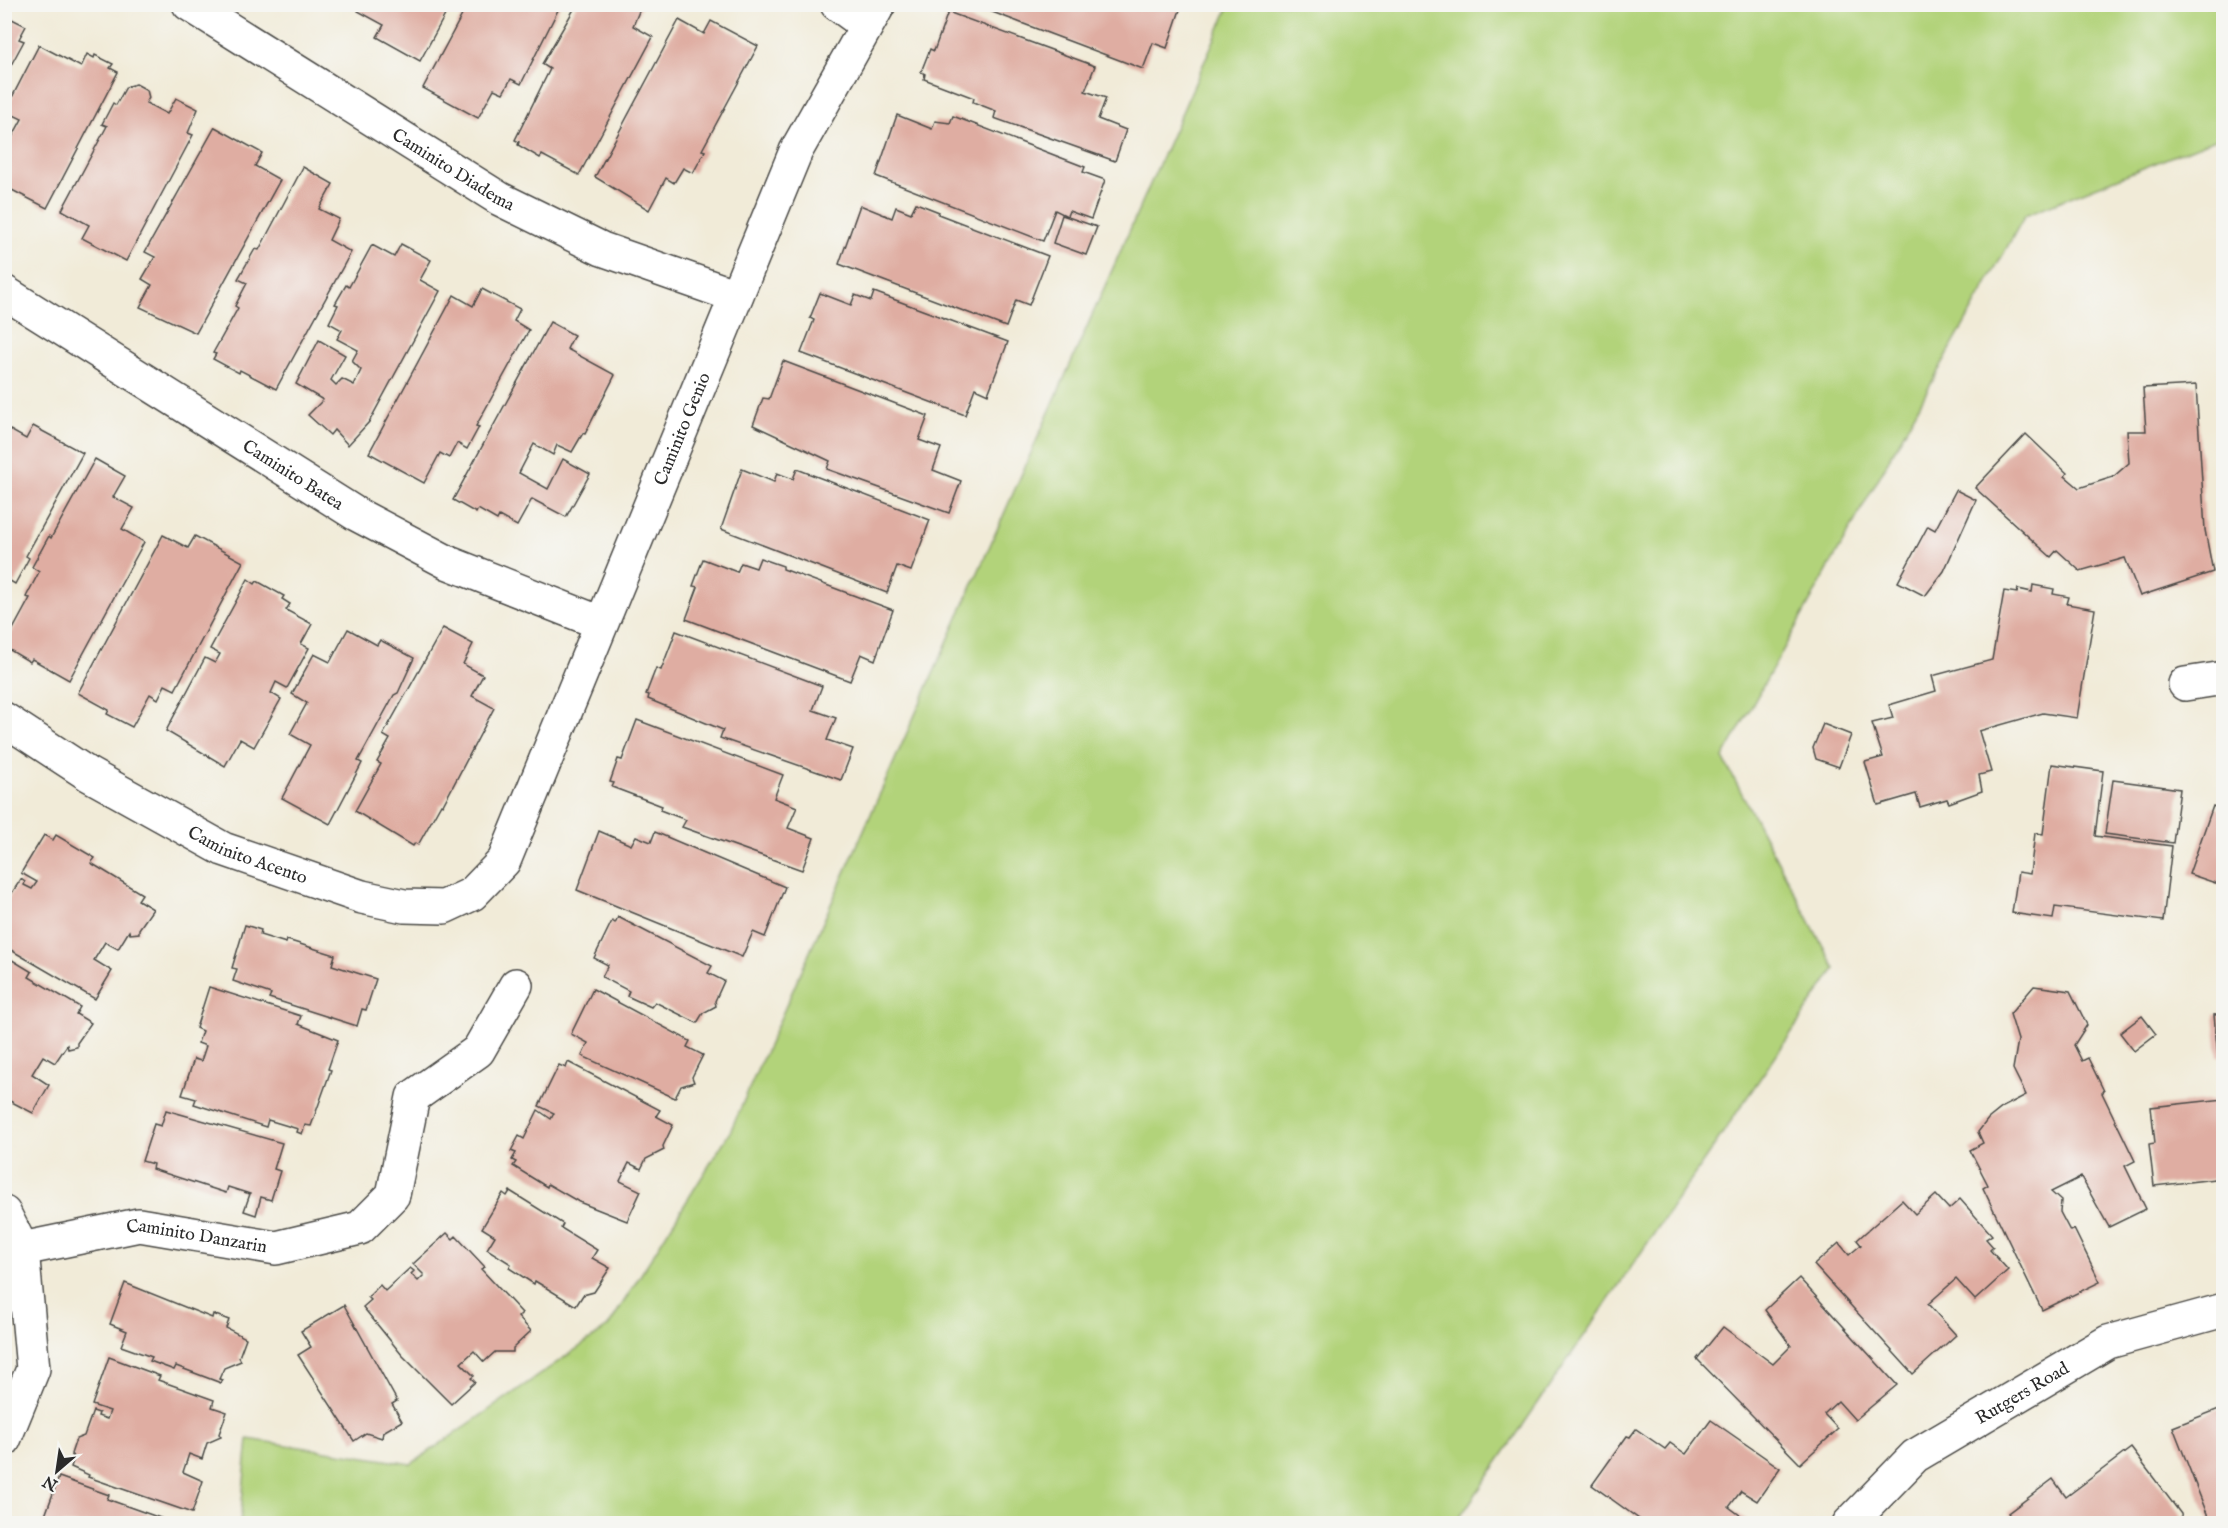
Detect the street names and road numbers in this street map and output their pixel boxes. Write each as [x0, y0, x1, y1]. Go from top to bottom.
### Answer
street label: Caminito Diadema [387, 124, 518, 217]
street label: Caminito Genio [650, 369, 717, 489]
street label: Caminito Batea [237, 435, 348, 516]
street label: Caminito Acento [183, 822, 310, 890]
street label: Caminito Danzarin [125, 1215, 269, 1259]
street label: Rutgers Road [1972, 1357, 2074, 1431]

